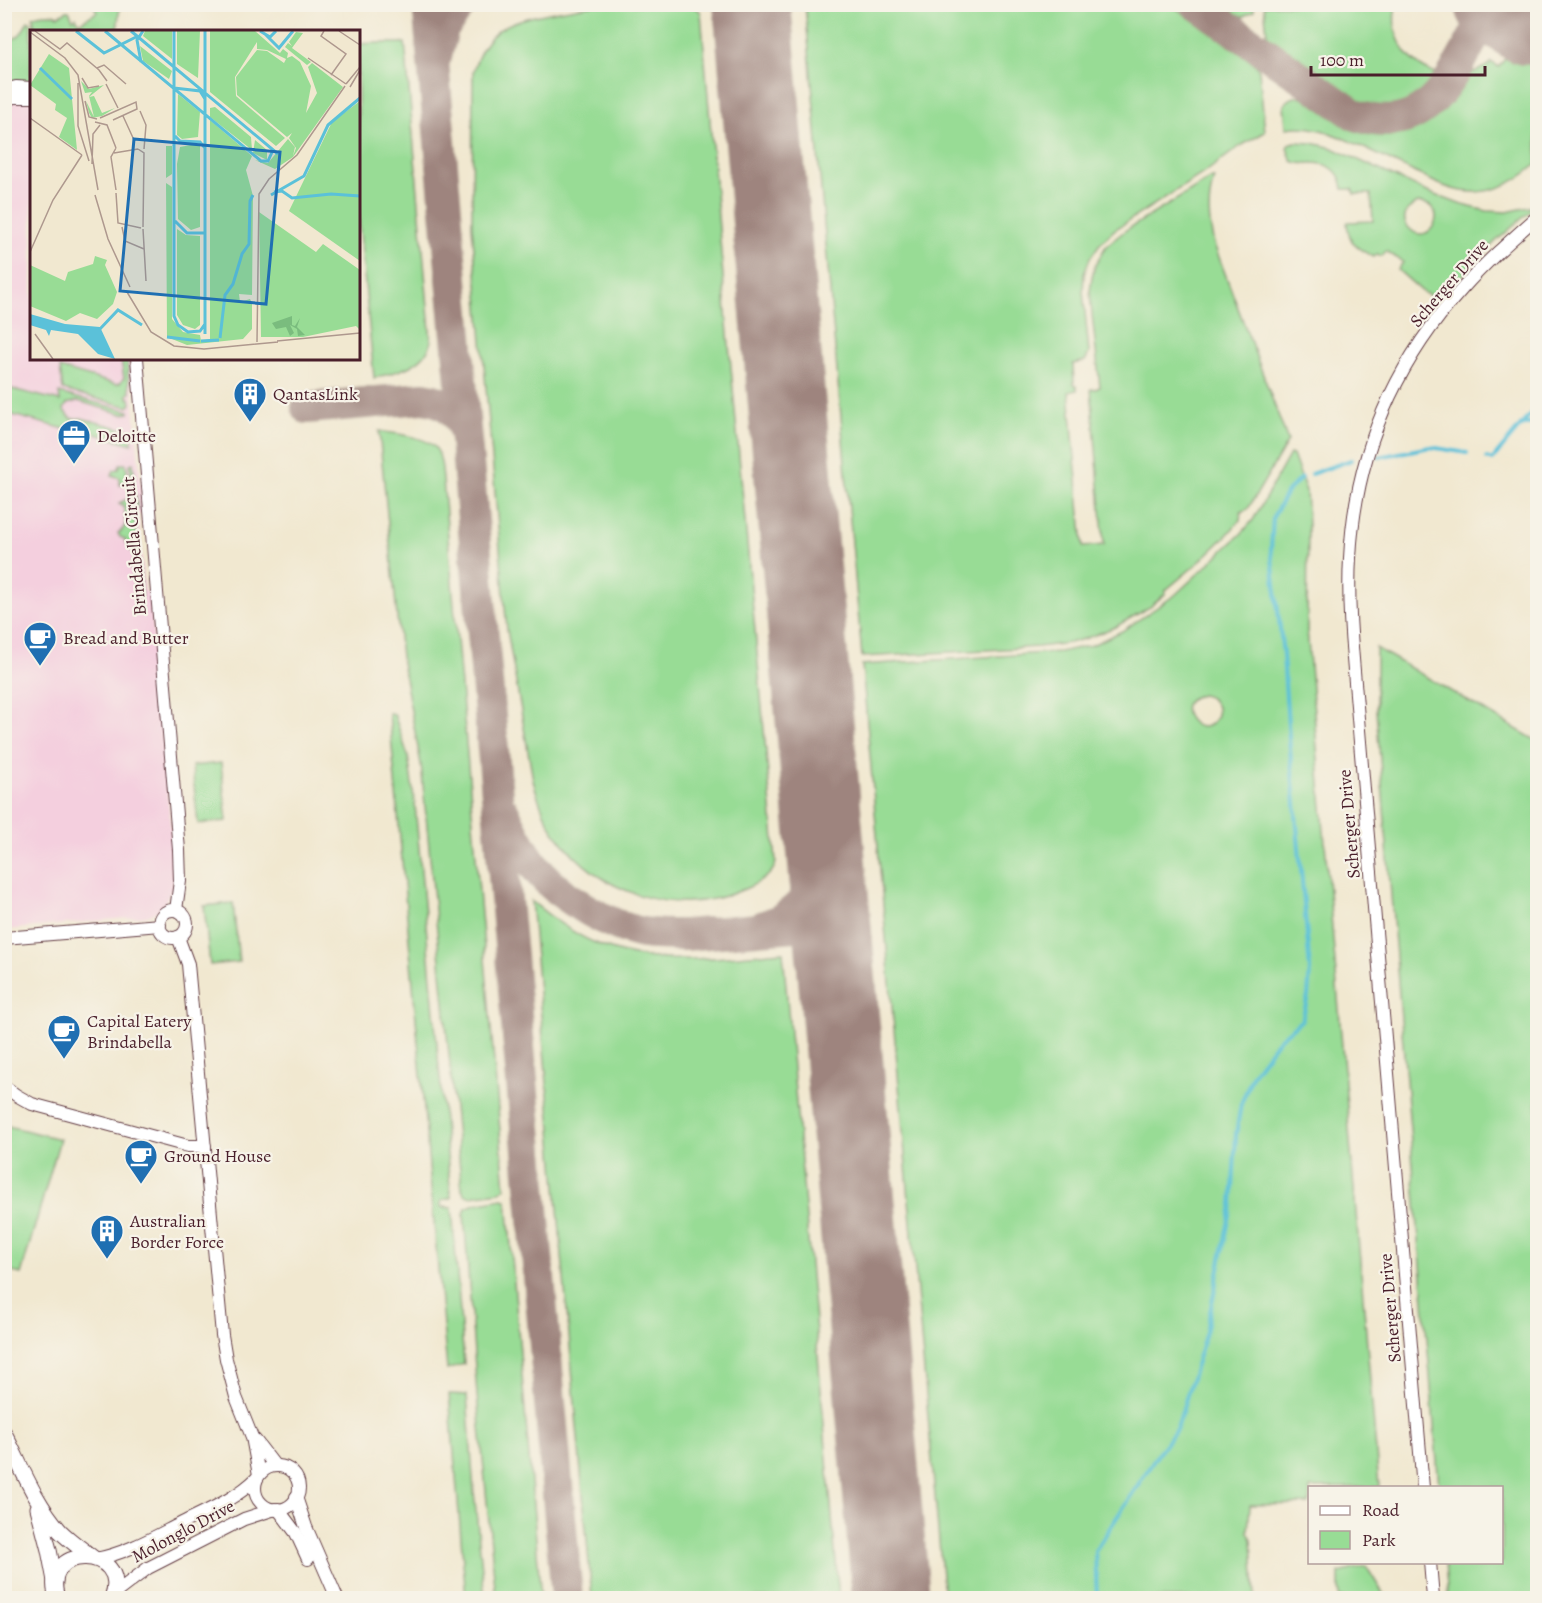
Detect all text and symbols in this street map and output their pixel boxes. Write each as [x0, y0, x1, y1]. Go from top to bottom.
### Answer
inset map [30, 30, 360, 360]
scale bar [1311, 39, 1485, 77]
text: 100 m [1320, 48, 1364, 72]
street label: Scherger Drive [1404, 234, 1494, 332]
building icon: QantasLink [232, 376, 268, 423]
place label: QantasLink [273, 382, 358, 406]
office icon: Deloitte [56, 418, 92, 465]
place label: Deloitte [97, 424, 156, 448]
street label: Brindabella Circuit [116, 475, 152, 617]
cafe icon: Bread and Butter [22, 620, 58, 667]
place label: Bread and Butter [63, 626, 189, 650]
street label: Scherger Drive [1332, 768, 1366, 880]
place label: Capital Eatery Brindabella [87, 1009, 192, 1054]
cafe icon: Capital Eatery Brindabella [46, 1013, 82, 1060]
cafe icon: Ground House [123, 1138, 159, 1185]
place label: Ground House [164, 1144, 271, 1168]
place label: Australian Border Force [129, 1209, 224, 1254]
building icon: Australian Border Force [89, 1213, 125, 1260]
street label: Scherger Drive [1373, 1252, 1407, 1364]
legend [1308, 1486, 1503, 1564]
street label: Molonglo Drive [127, 1494, 239, 1568]
text: Road [1362, 1498, 1400, 1522]
text: Park [1362, 1528, 1396, 1552]

